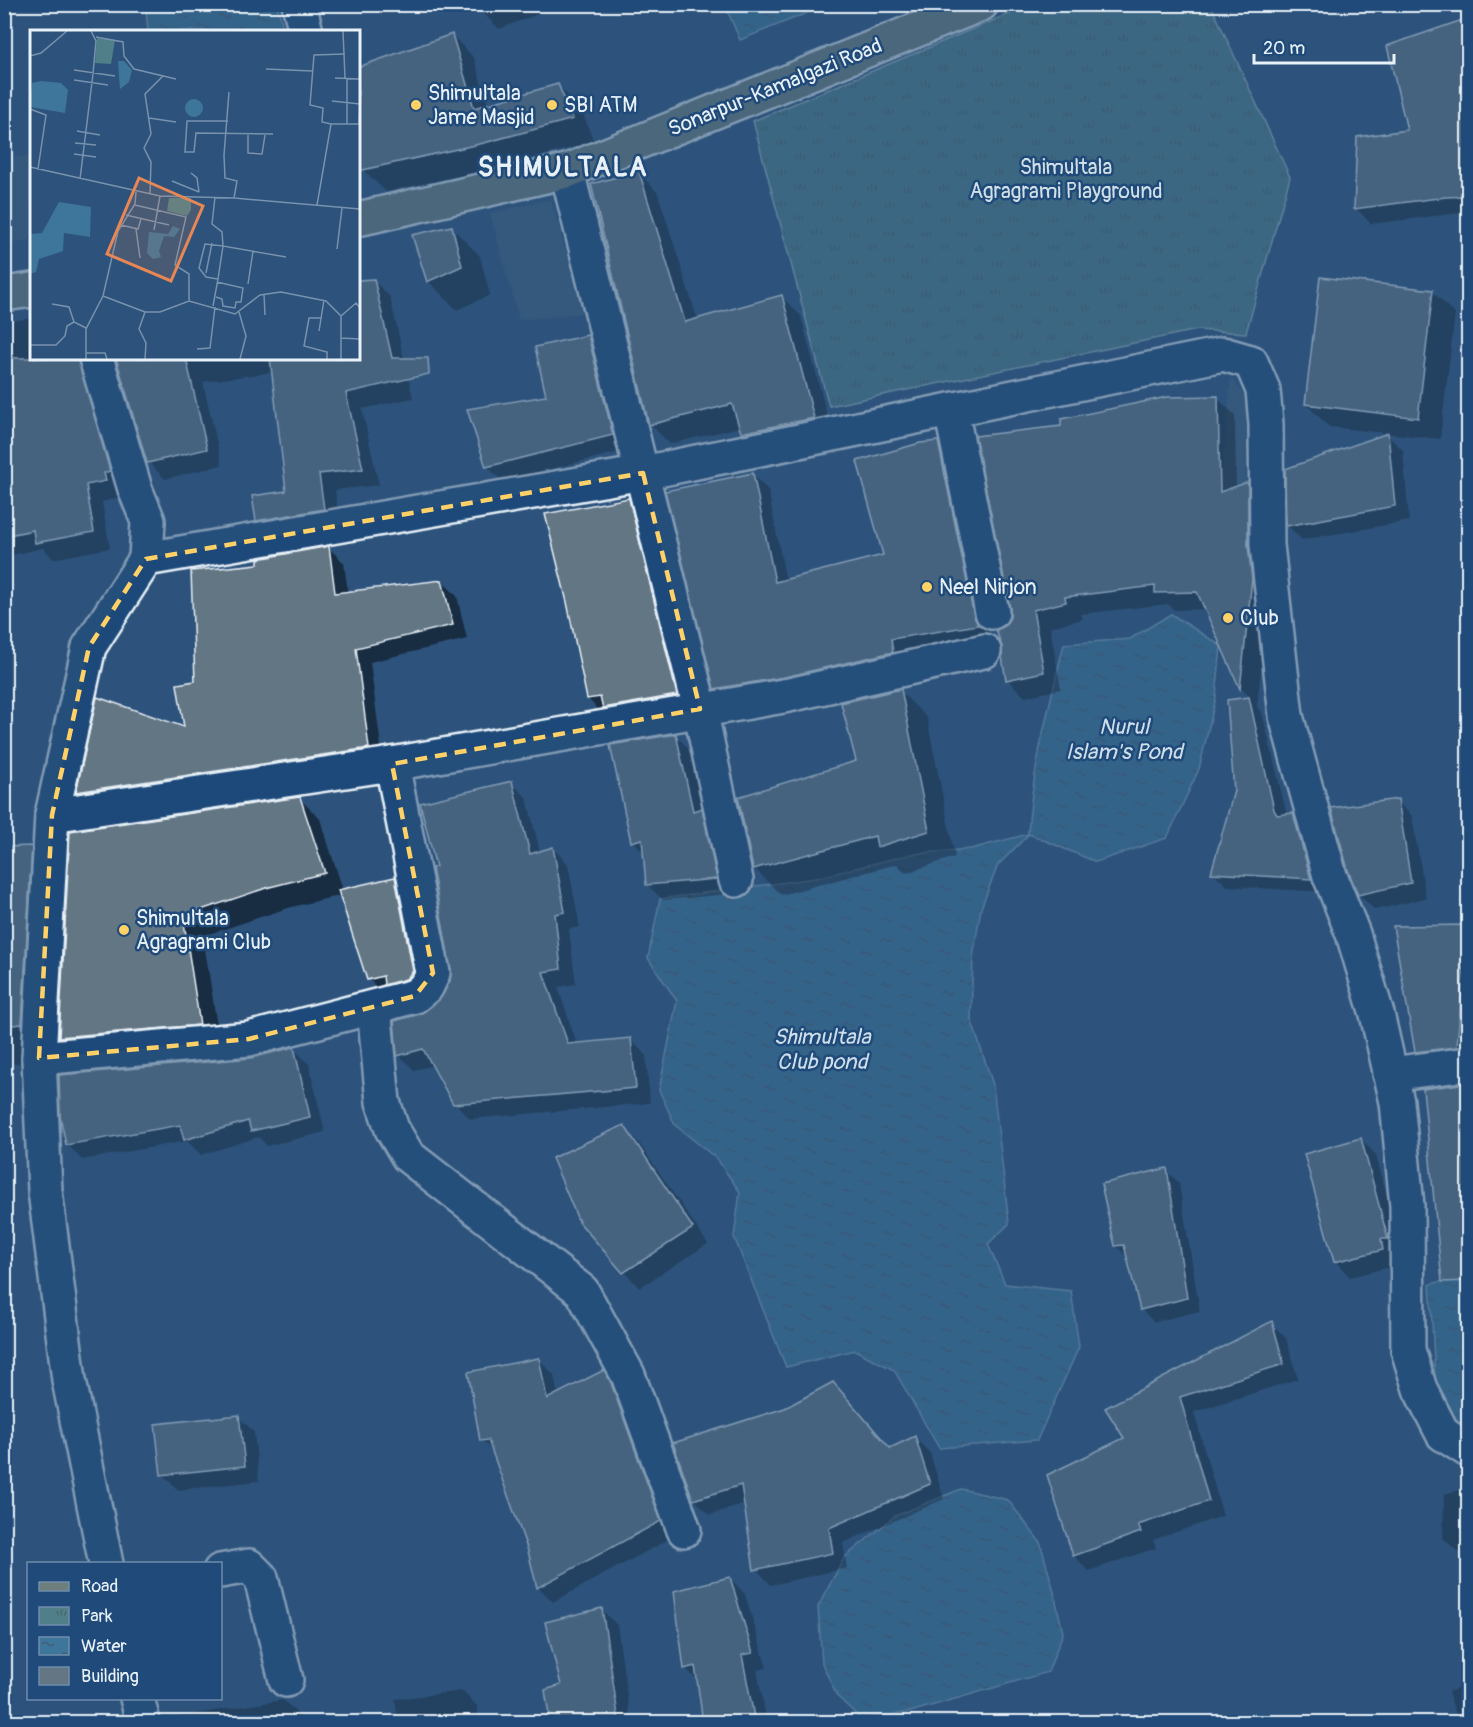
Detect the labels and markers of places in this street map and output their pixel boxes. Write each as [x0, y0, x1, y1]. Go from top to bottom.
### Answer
place label: Shimultala Jame Masjid [428, 80, 535, 131]
place label: SBI ATM [564, 92, 637, 119]
marker: Shimultala Jame Masjid [409, 98, 423, 112]
marker: SBI ATM [545, 98, 559, 112]
place label: Neel Nirjon [939, 574, 1037, 601]
marker: Neel Nirjon [920, 580, 934, 594]
place label: Club [1240, 605, 1279, 632]
marker: Club [1221, 611, 1235, 625]
place label: Shimultala Agragrami Club [136, 905, 271, 956]
marker: Shimultala Agragrami Club [117, 923, 131, 937]

